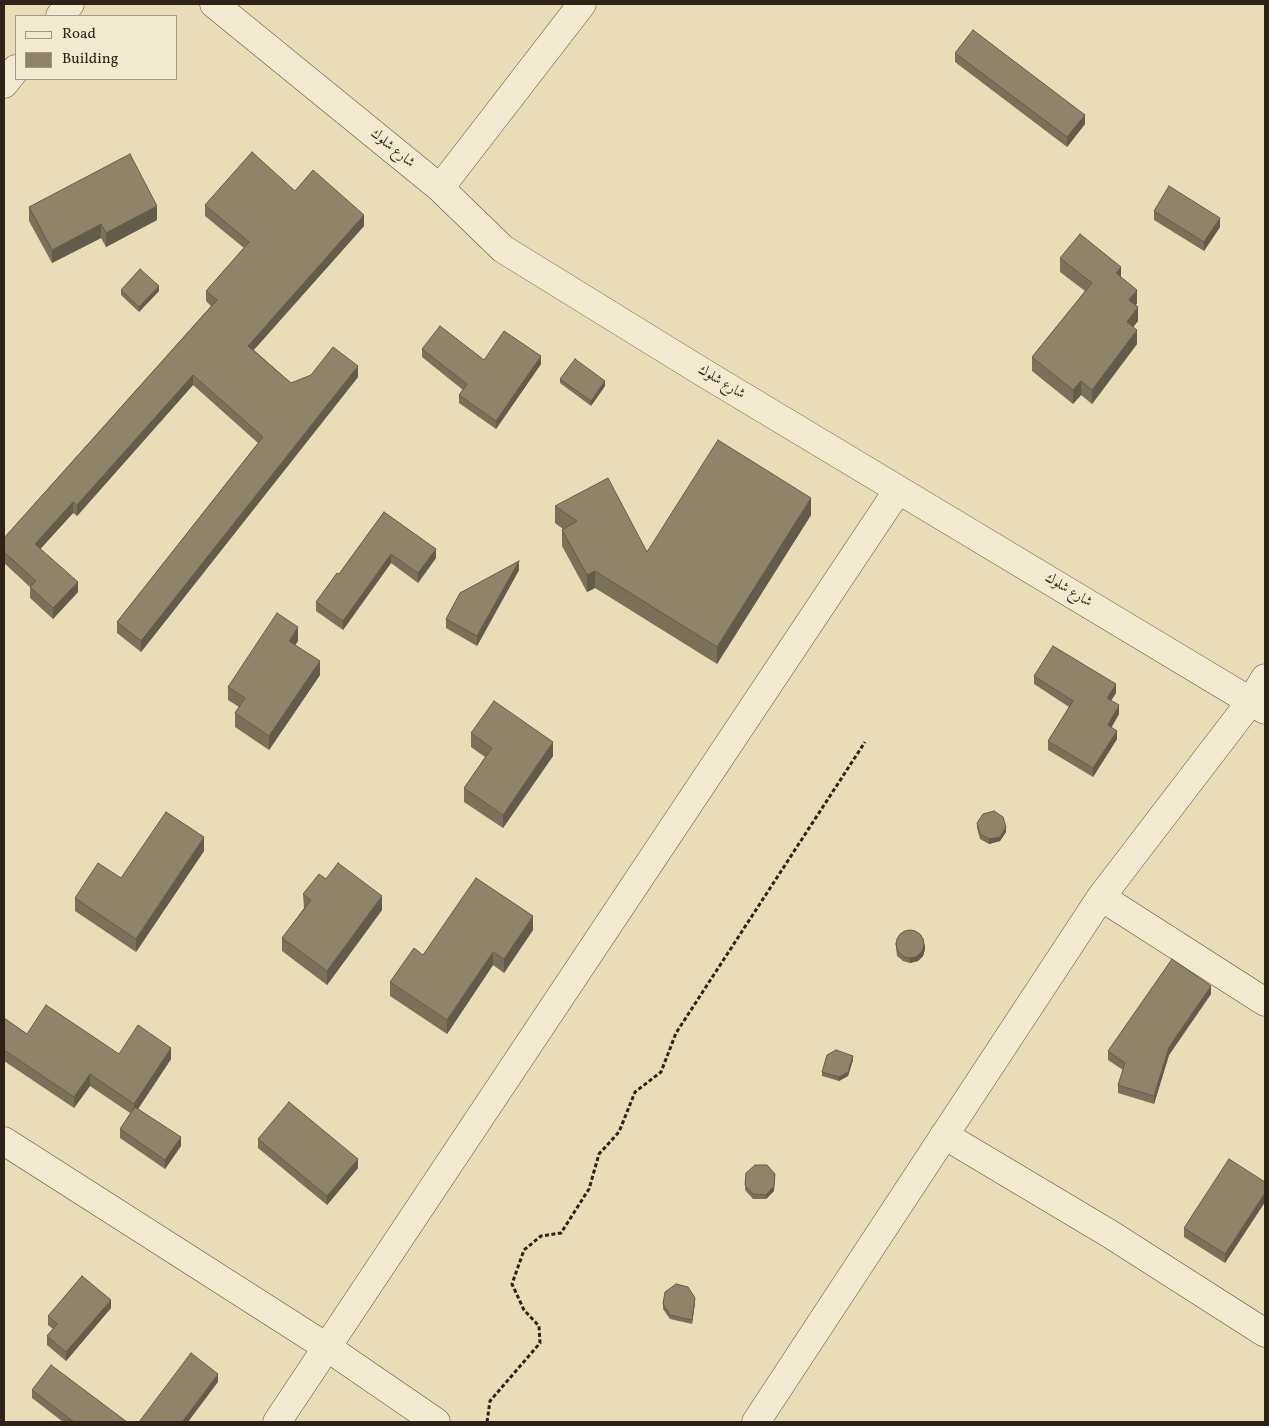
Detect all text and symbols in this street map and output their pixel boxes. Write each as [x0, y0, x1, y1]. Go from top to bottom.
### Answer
legend [15, 15, 178, 80]
text: Road [62, 24, 96, 45]
text: Building [62, 49, 118, 70]
street label: شارع شلوك [366, 126, 418, 172]
street label: شارع شلوك [694, 362, 748, 404]
street label: شارع شلوك [1041, 570, 1095, 612]

